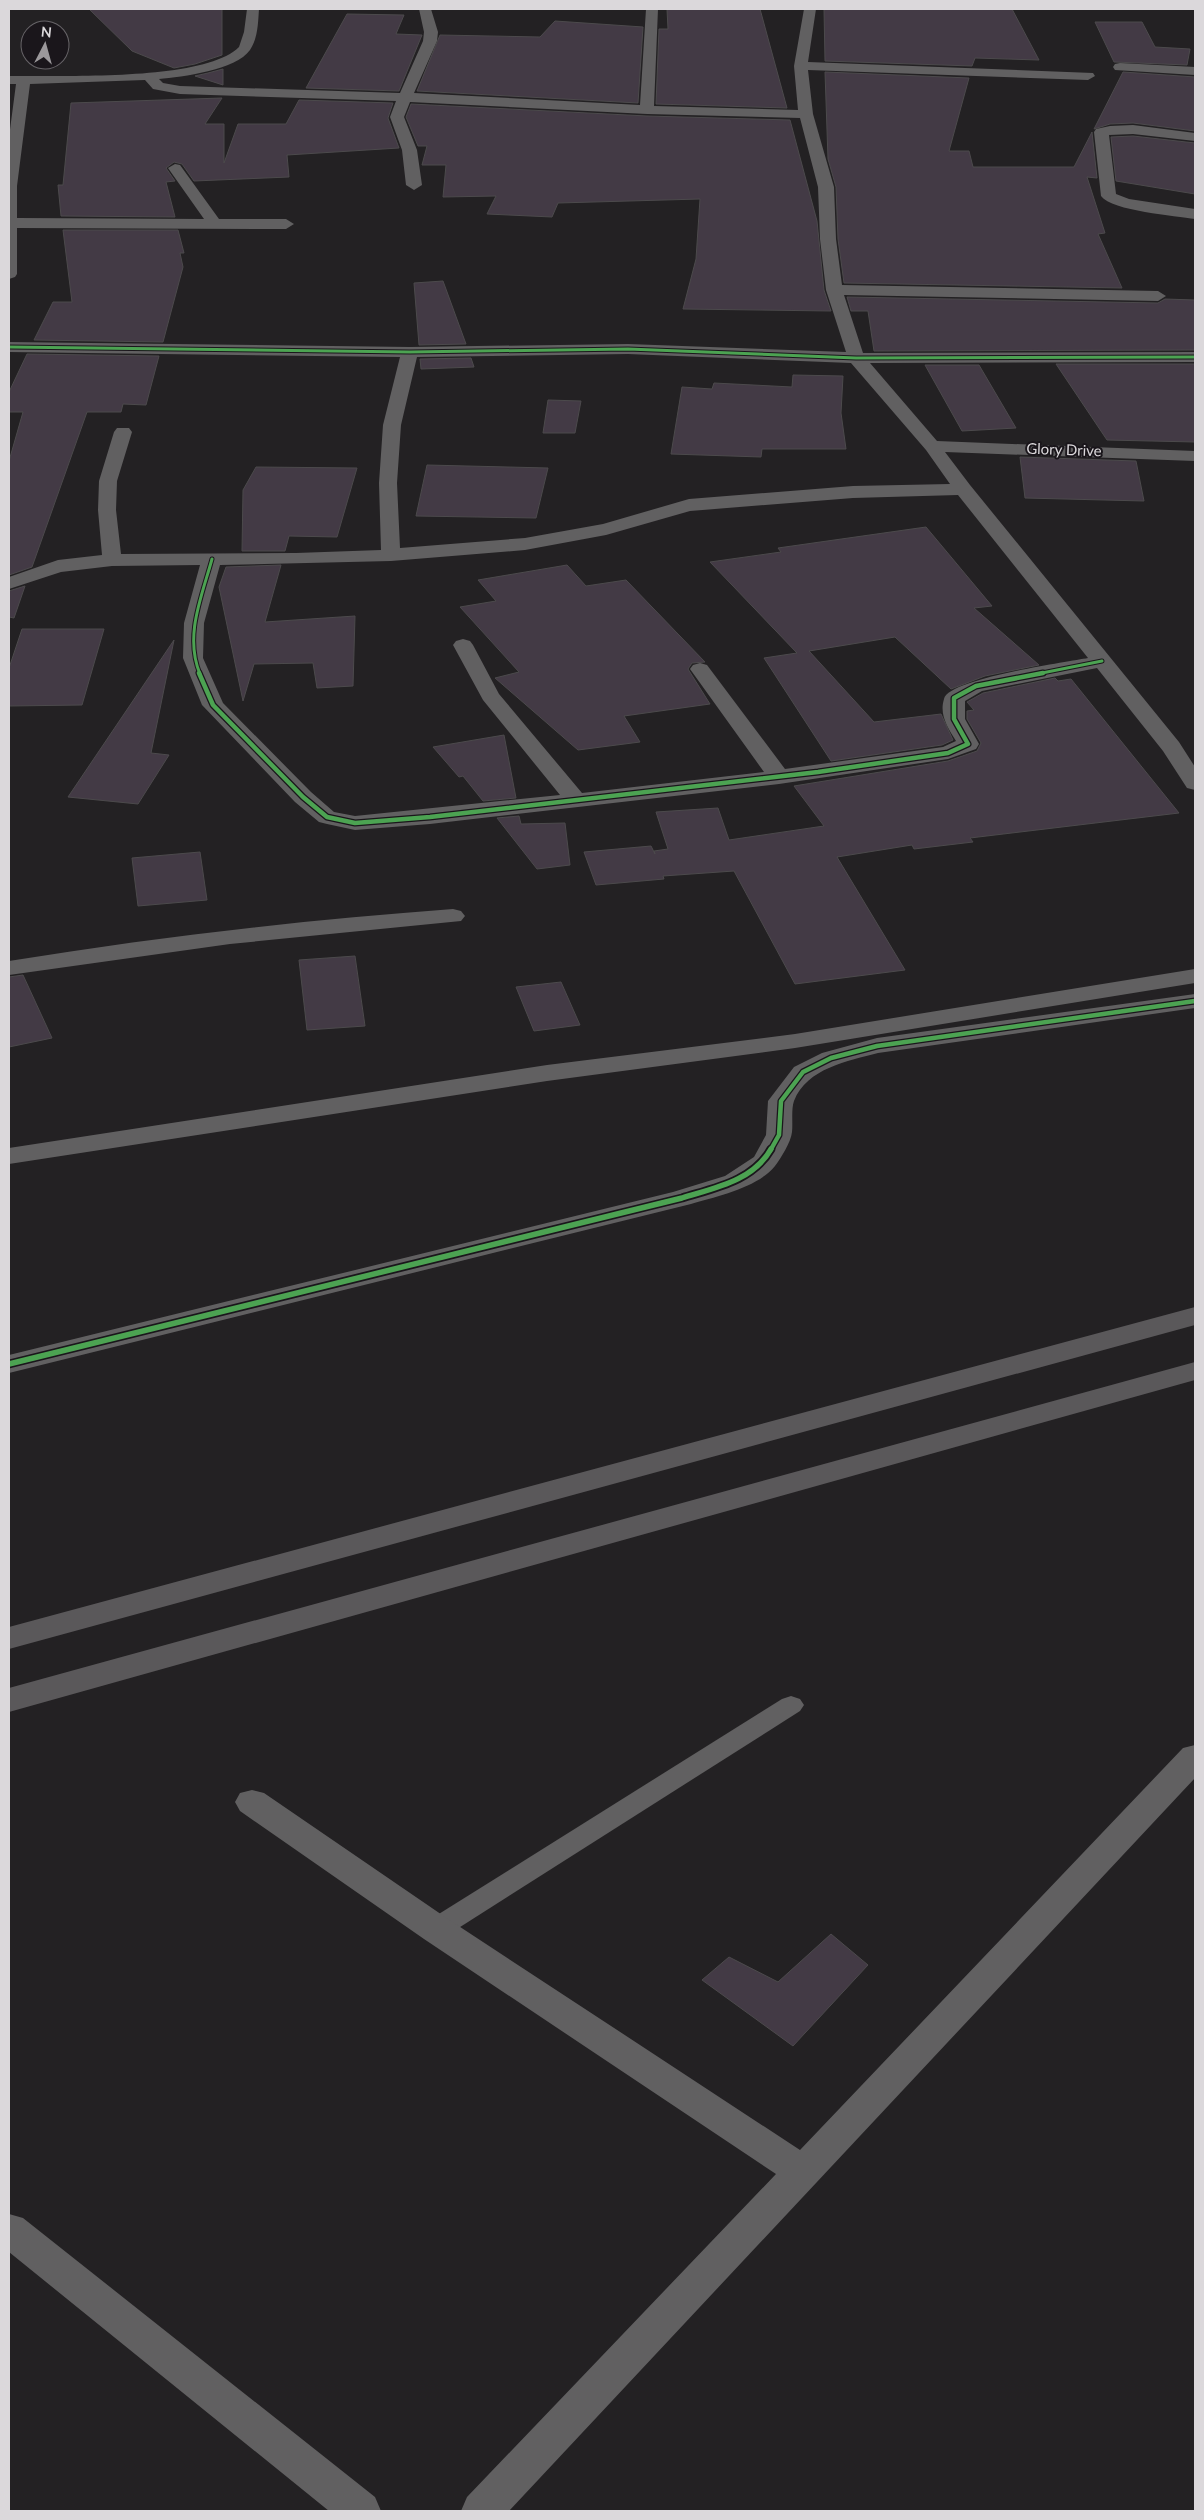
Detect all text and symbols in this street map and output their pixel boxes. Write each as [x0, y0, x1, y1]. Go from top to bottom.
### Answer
north arrow [20, 20, 70, 70]
text: N [40, 23, 53, 41]
street label: Glory Drive [1026, 439, 1102, 459]

